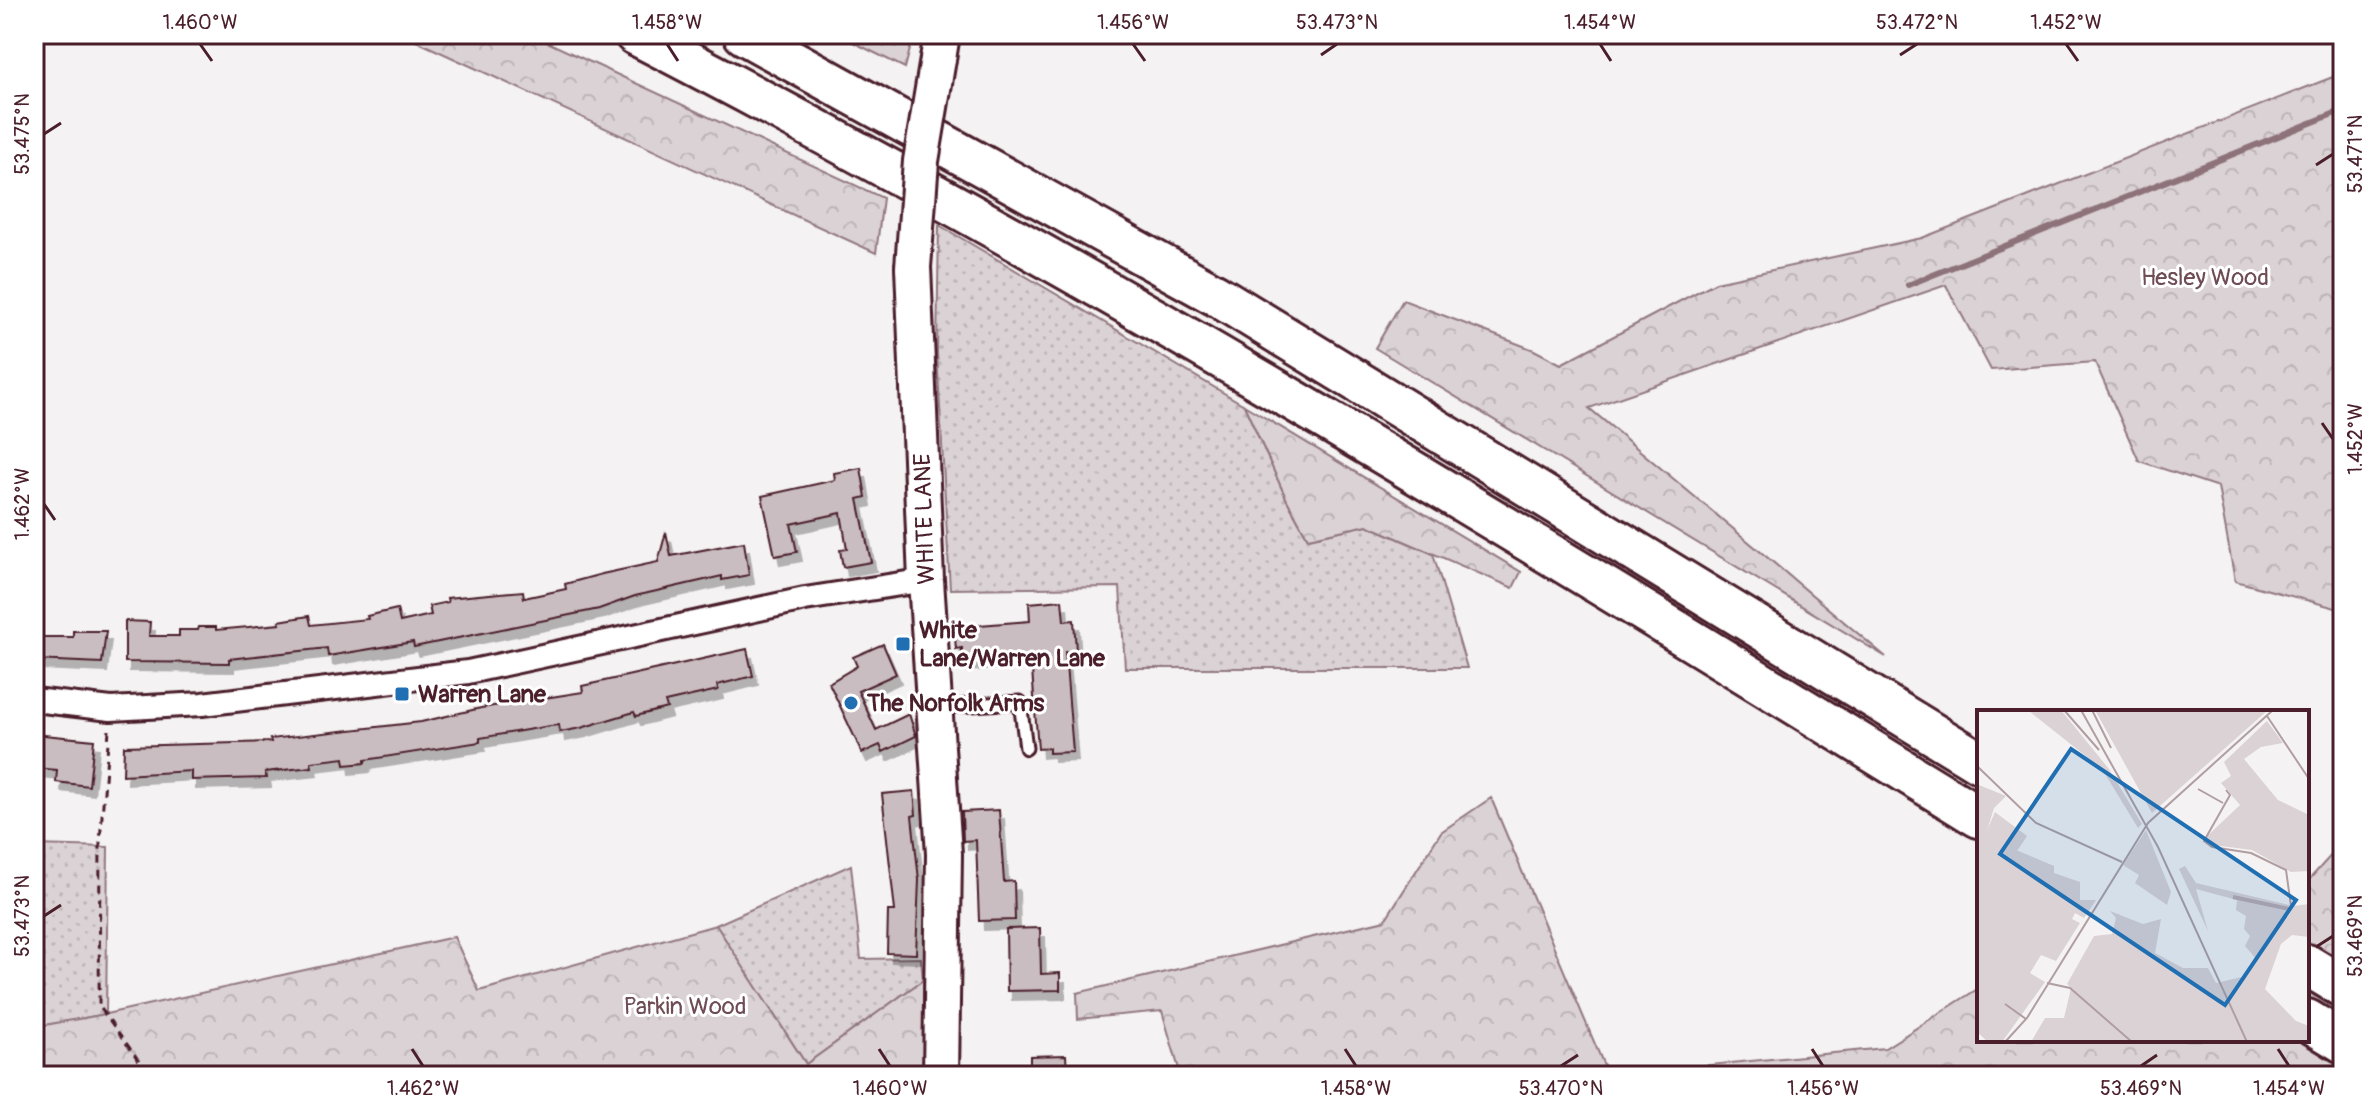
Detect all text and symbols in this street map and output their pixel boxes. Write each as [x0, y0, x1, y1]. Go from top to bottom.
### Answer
text: 1.460°W [163, 10, 237, 35]
text: 1.458°W [632, 10, 702, 35]
text: 1.456°W [1097, 10, 1169, 35]
text: 53.473°N [1296, 10, 1378, 35]
text: 1.454°W [1564, 10, 1636, 35]
text: 53.472°N [1876, 10, 1958, 35]
text: 1.452°W [2030, 10, 2102, 35]
text: 53.475°N [10, 93, 35, 175]
text: 53.471°N [2343, 115, 2368, 193]
park label: Hesley Wood [2141, 263, 2269, 292]
text: 1.452°W [2343, 403, 2368, 475]
street label: WHITE LANE [908, 453, 941, 585]
text: 1.462°W [10, 468, 35, 540]
place label: White Lane/Warren Lane [919, 616, 1106, 673]
marker: White Lane/Warren Lane [894, 635, 912, 653]
place label: Warren Lane [418, 680, 547, 709]
marker: Warren Lane [393, 685, 411, 703]
place label: The Norfolk Arms [866, 689, 1045, 718]
marker: The Norfolk Arms [842, 694, 860, 712]
inset map [1977, 710, 2309, 1042]
text: 53.473°N [10, 875, 35, 957]
text: 53.469°N [2343, 895, 2368, 977]
park label: Parkin Wood [624, 992, 746, 1021]
text: 1.462°W [387, 1076, 459, 1101]
text: 1.460°W [853, 1076, 927, 1101]
text: 1.458°W [1321, 1076, 1391, 1101]
text: 53.470°N [1519, 1076, 1603, 1101]
text: 1.456°W [1787, 1076, 1859, 1101]
text: 53.469°N [2100, 1076, 2182, 1101]
text: 1.454°W [2253, 1076, 2325, 1101]

